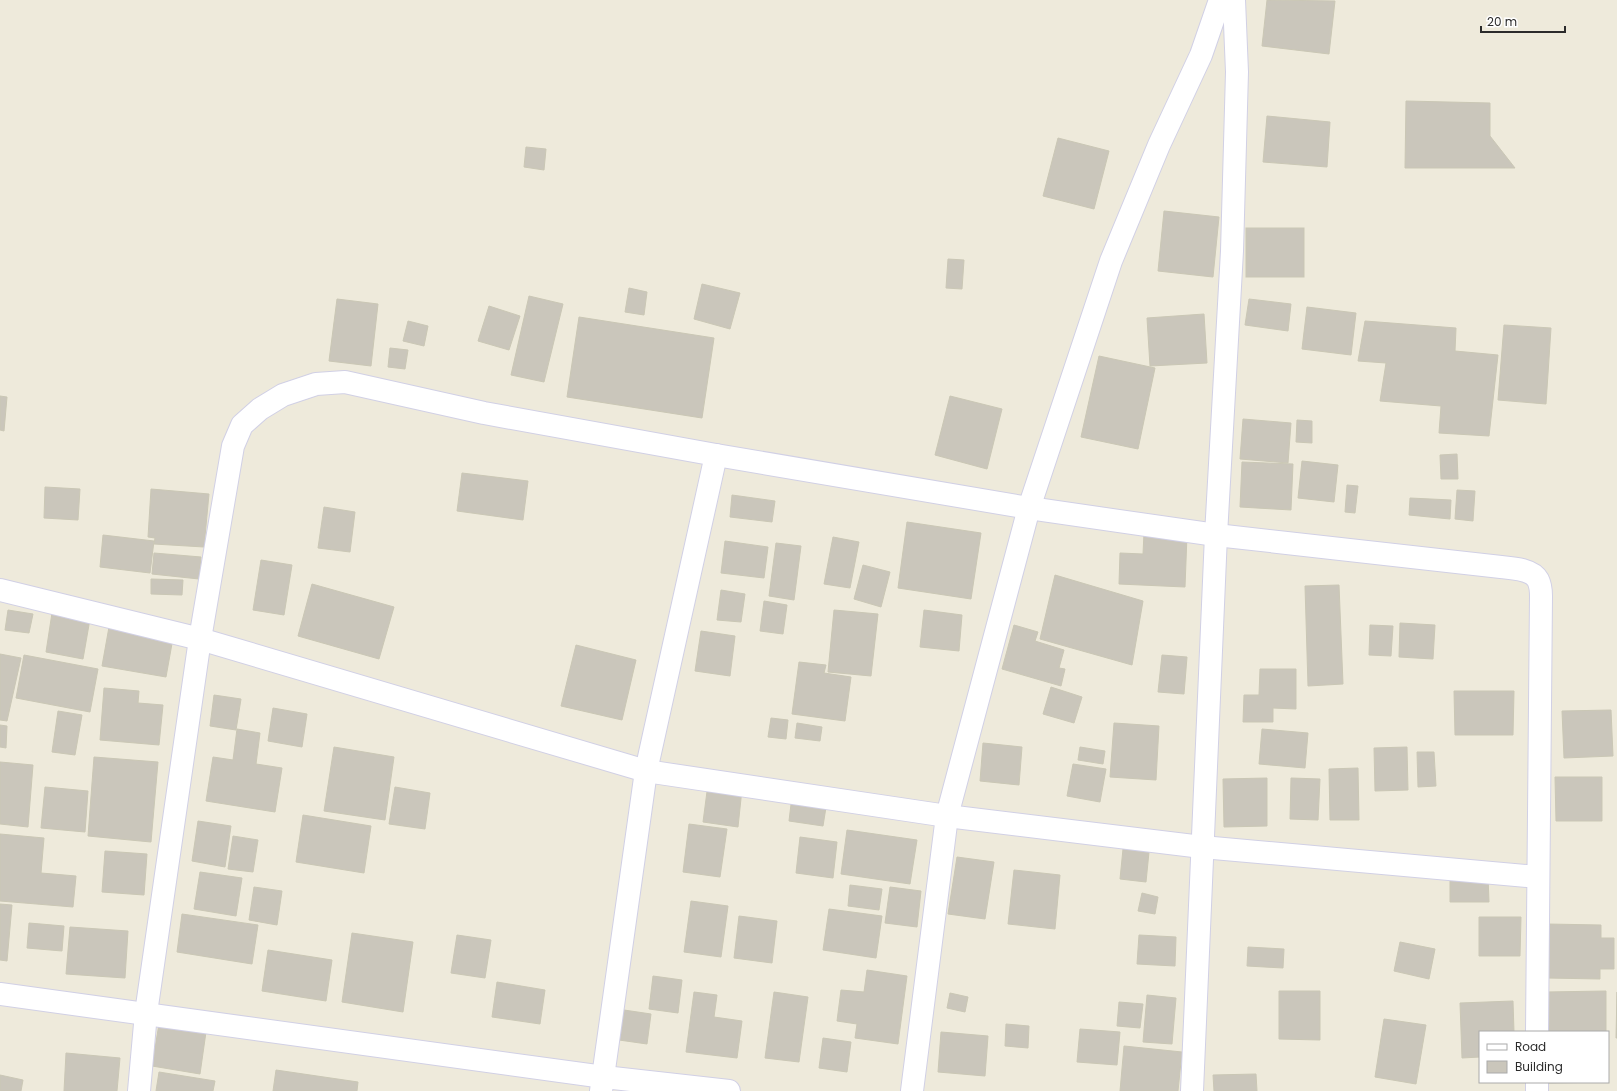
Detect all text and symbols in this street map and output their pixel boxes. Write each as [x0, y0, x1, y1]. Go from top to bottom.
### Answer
scale bar [1481, 8, 1565, 34]
text: 20 m [1487, 13, 1517, 30]
legend [1479, 1031, 1609, 1083]
text: Road [1515, 1038, 1546, 1055]
text: Building [1515, 1058, 1563, 1075]

